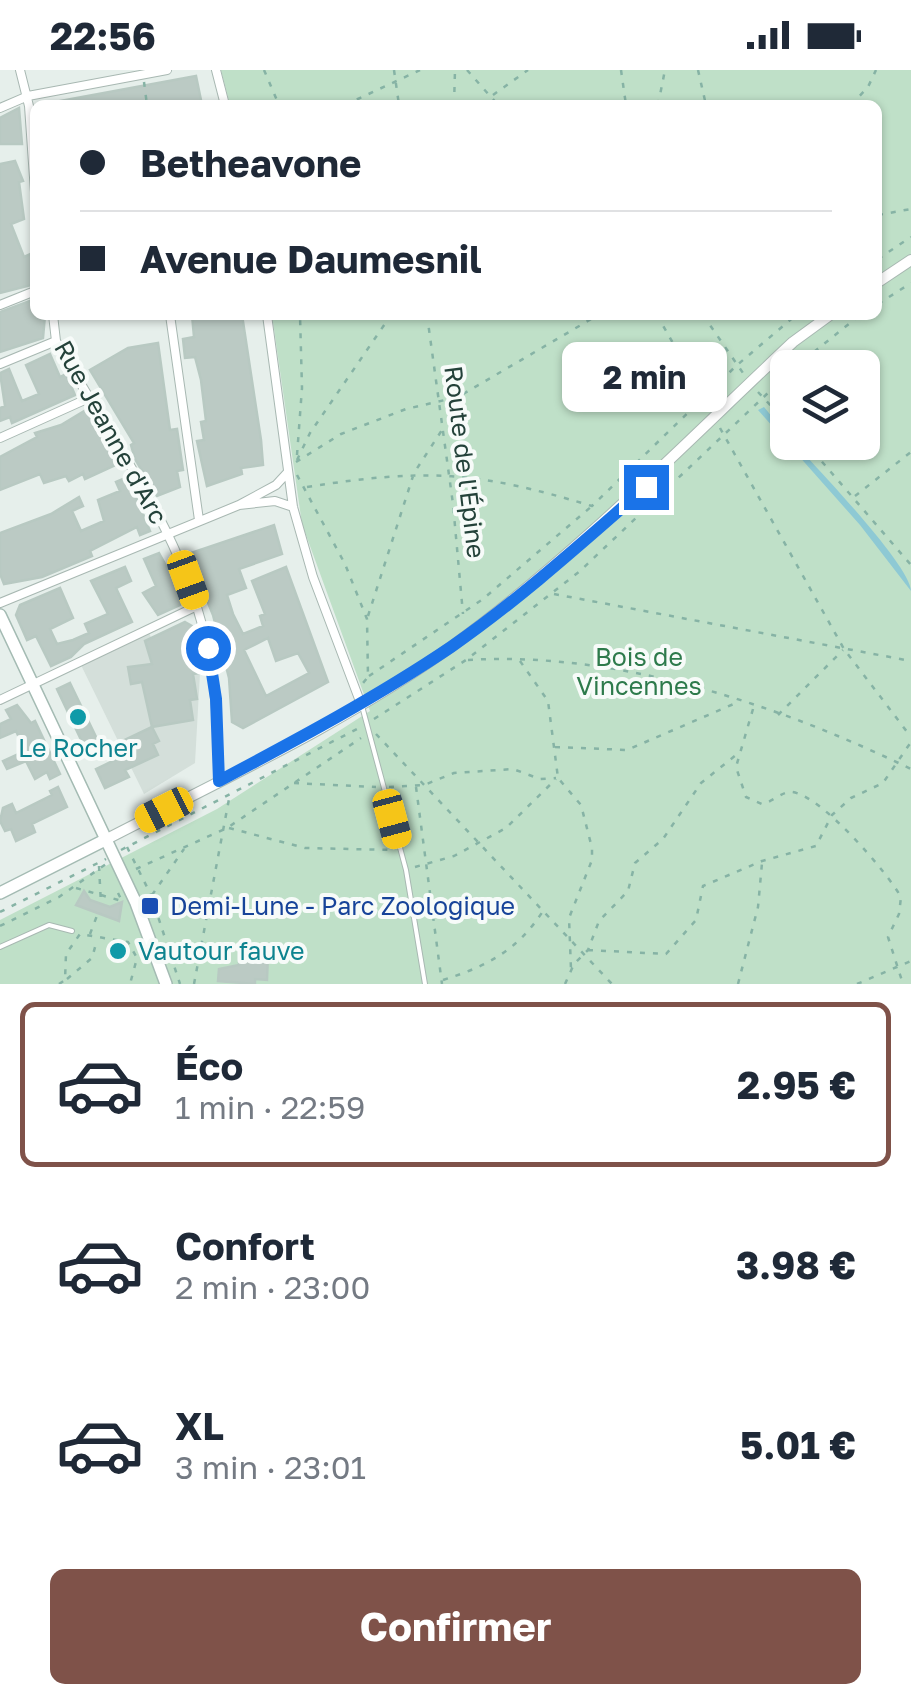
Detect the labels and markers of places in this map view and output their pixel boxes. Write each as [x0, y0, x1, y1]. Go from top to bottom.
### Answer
marker: Le Rocher [67, 706, 89, 728]
place label: Le Rocher [18, 732, 138, 763]
place label: Demi-Lune - Parc Zoologique [170, 890, 515, 921]
marker: Demi-Lune - Parc Zoologique [139, 895, 161, 917]
place label: Vautour fauve [138, 935, 305, 966]
marker: Vautour fauve [107, 940, 129, 962]

